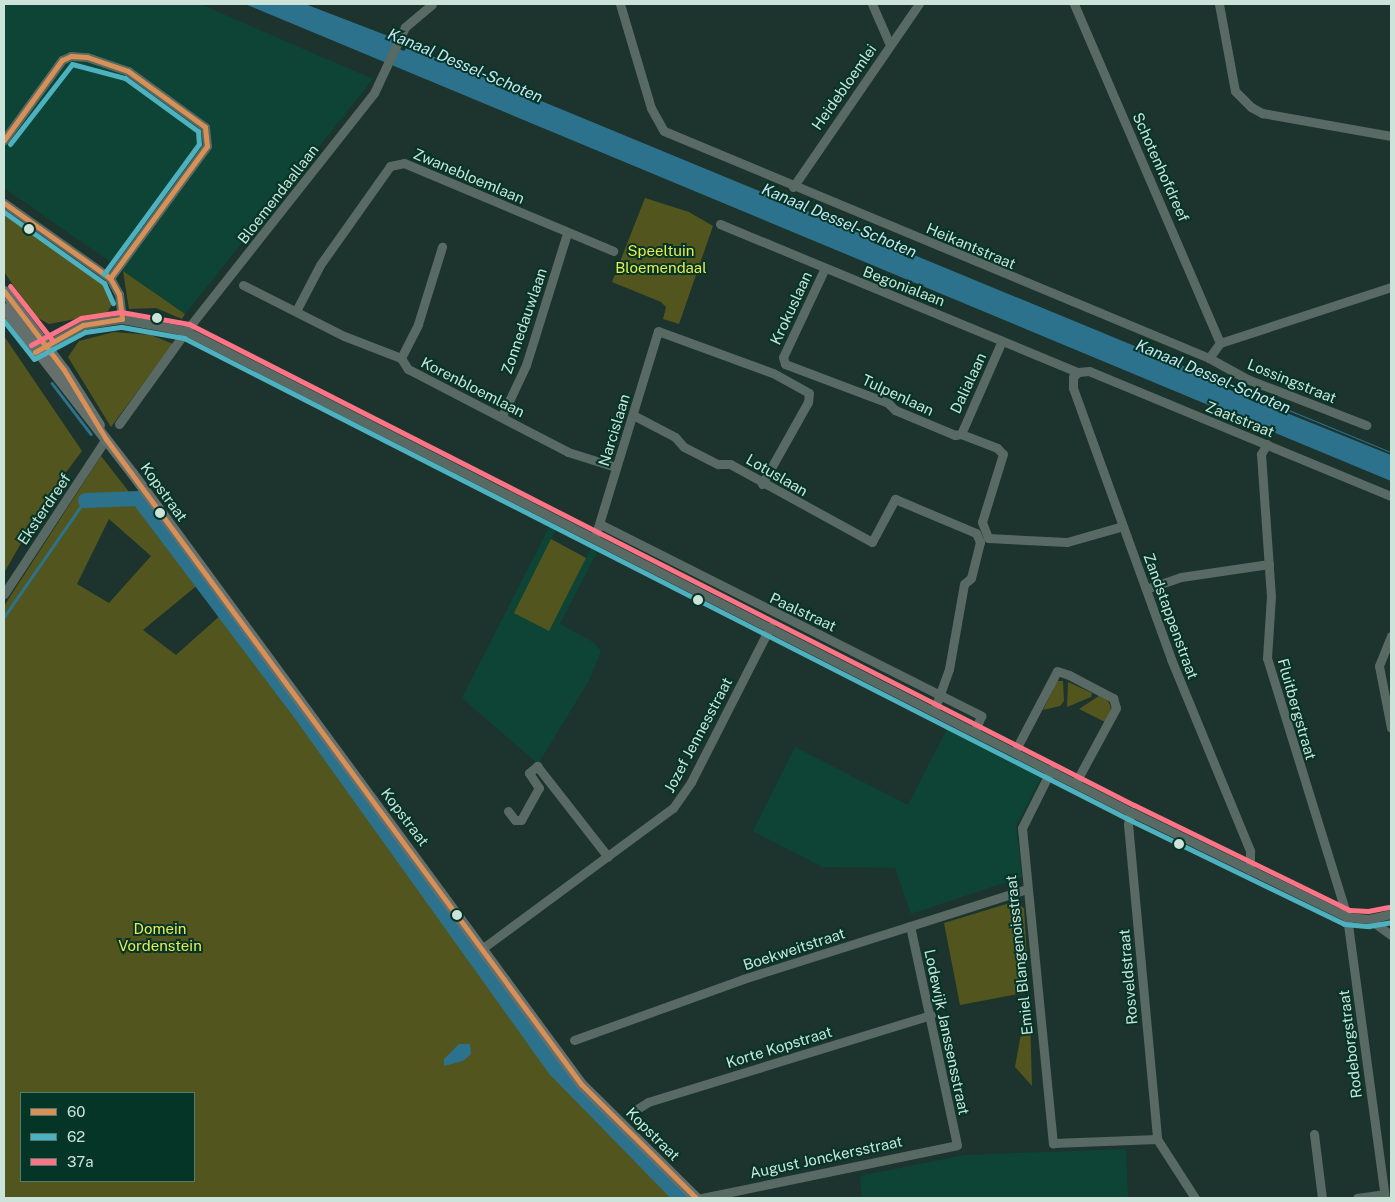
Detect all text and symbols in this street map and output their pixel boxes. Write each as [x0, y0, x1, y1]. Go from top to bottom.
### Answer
water label: Kanaal Dessel-Schoten [385, 25, 545, 107]
street label: Heidebloemlei [808, 41, 880, 133]
street label: Schotenhofdreef [1129, 110, 1193, 224]
street label: Bloemendaallaan [234, 141, 322, 247]
street label: Zwanebloemlaan [411, 144, 527, 208]
water label: Kanaal Dessel-Schoten [759, 180, 919, 262]
street label: Heikantstraat [924, 219, 1018, 273]
unlabelled marker [24, 224, 34, 234]
park label: Speeltuin Bloemendaal [615, 241, 707, 276]
street label: Begonialaan [860, 262, 948, 310]
street label: Zonnedauwlaan [497, 266, 551, 376]
street label: Krokuslaan [766, 269, 816, 347]
unlabelled marker [152, 313, 162, 323]
water label: Kanaal Dessel-Schoten [1133, 336, 1293, 418]
street label: Dalialaan [946, 350, 990, 416]
street label: Korenbloemlaan [418, 353, 528, 421]
street label: Lossingstraat [1245, 355, 1339, 407]
street label: Tulpenlaan [859, 371, 937, 419]
street label: Narcislaan [595, 392, 633, 468]
street label: Zaatstraat [1203, 397, 1277, 441]
street label: Lotuslaan [743, 450, 811, 500]
street label: Kopstraat [137, 459, 191, 525]
street label: Eksterdreef [14, 470, 74, 548]
unlabelled marker [155, 508, 165, 518]
street label: Zandstappenstraat [1140, 550, 1202, 682]
street label: Paalstraat [767, 589, 839, 635]
unlabelled marker [693, 595, 703, 605]
street label: Fluitbergstraat [1274, 656, 1320, 762]
street label: Jozef Jennesstraat [660, 674, 736, 796]
street label: Kopstraat [377, 784, 433, 850]
unlabelled marker [1174, 839, 1184, 849]
street label: Emiel Blangenoisstraat [1002, 874, 1036, 1036]
unlabelled marker [452, 910, 462, 920]
park label: Domein Vordenstein [118, 919, 202, 954]
street label: Boekweitstraat [741, 924, 847, 974]
street label: Rosveldstraat [1115, 928, 1141, 1026]
street label: Lodewijk Janssensstraat [921, 947, 973, 1117]
street label: Rodeborgstraat [1334, 989, 1366, 1099]
street label: Korte Kopstraat [724, 1022, 834, 1072]
legend [20, 1092, 195, 1182]
text: 60 [67, 1103, 85, 1120]
street label: Kopstraat [623, 1104, 683, 1164]
text: 62 [67, 1128, 85, 1145]
street label: August Jonckersstraat [748, 1132, 904, 1182]
text: 37a [67, 1153, 93, 1170]

